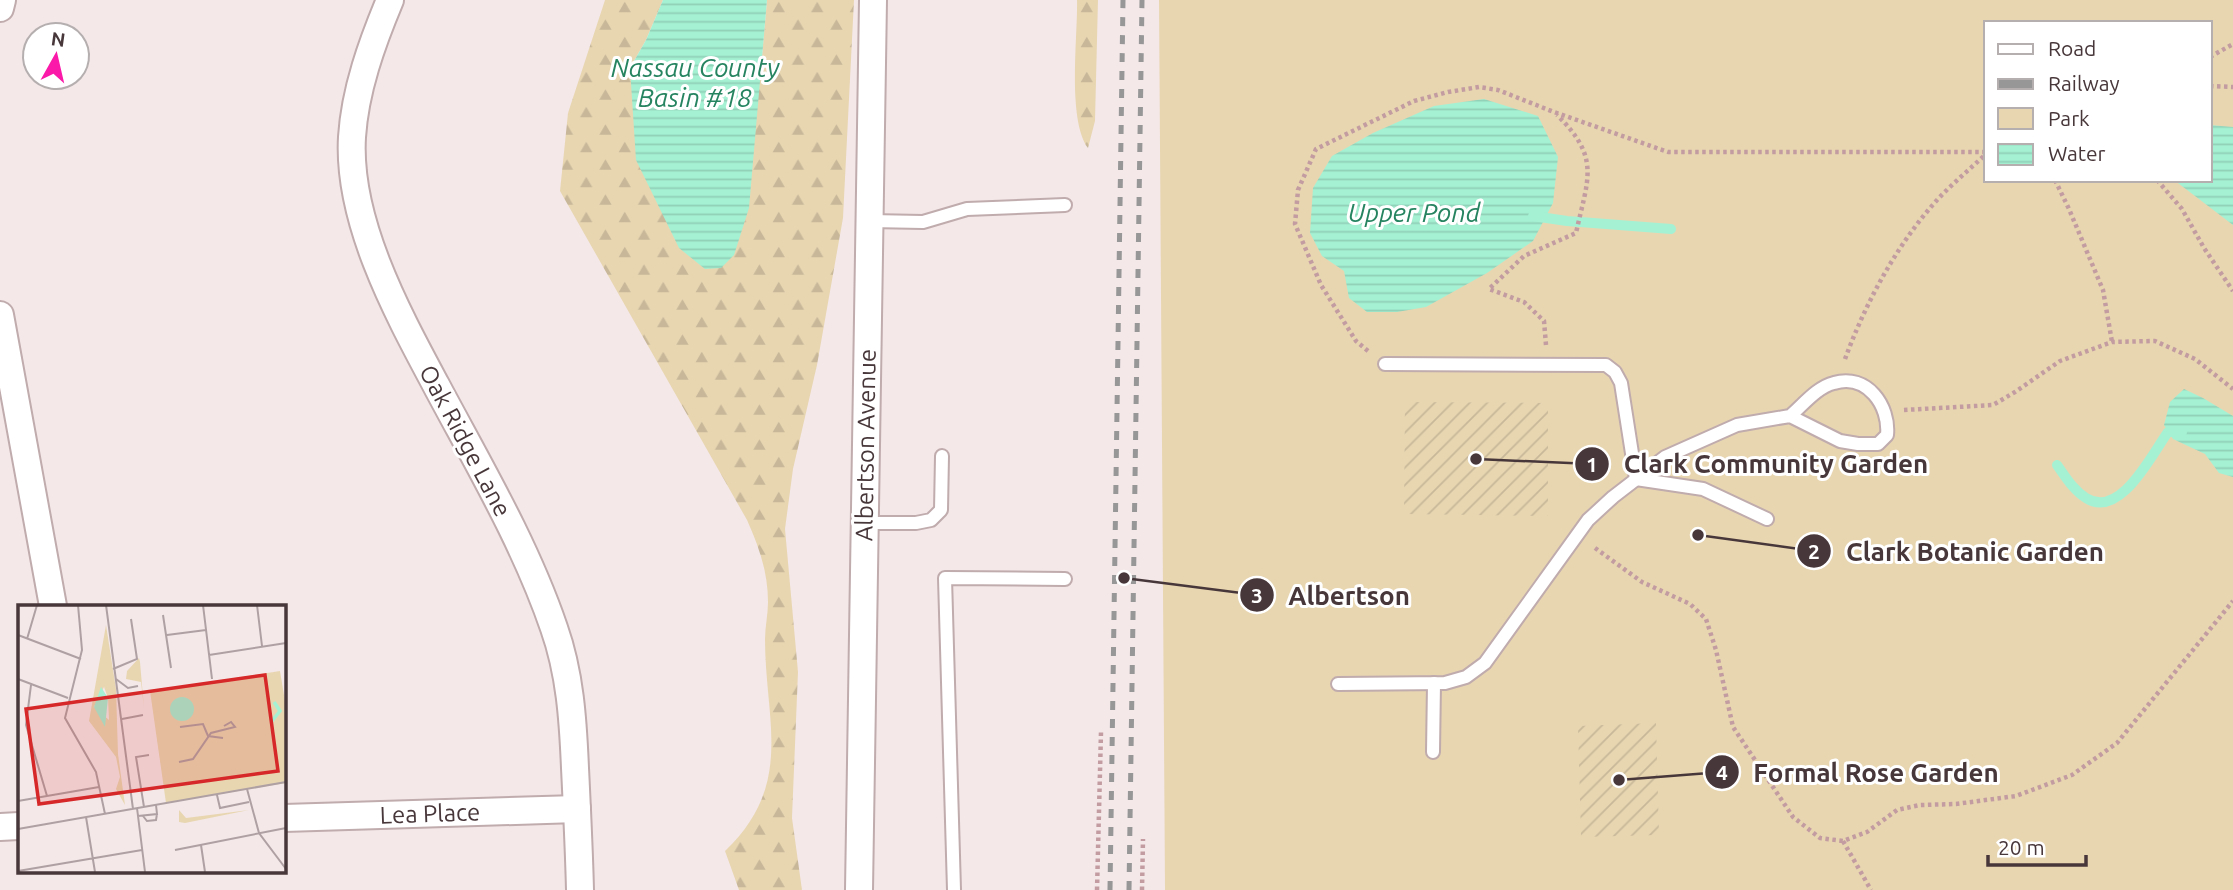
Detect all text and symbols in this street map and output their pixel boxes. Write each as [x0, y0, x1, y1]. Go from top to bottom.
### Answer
north arrow [21, 21, 91, 91]
legend [1984, 21, 2212, 182]
text: N [50, 27, 67, 51]
text: Road [2048, 36, 2096, 60]
water label: Nassau County Basin #18 [611, 53, 780, 112]
text: Railway [2048, 71, 2120, 95]
text: Park [2048, 106, 2090, 130]
text: Water [2048, 141, 2106, 165]
water label: Upper Pond [1348, 198, 1482, 227]
street label: Albertson Avenue [850, 349, 881, 541]
street label: Oak Ridge Lane [414, 360, 517, 521]
callout: Clark Community Garden [1575, 441, 1942, 488]
text: Clark Community Garden [1624, 449, 1928, 478]
text: 1 [1586, 452, 1598, 476]
callout: Clark Botanic Garden [1797, 528, 2118, 575]
text: Clark Botanic Garden [1846, 537, 2104, 566]
text: 2 [1808, 539, 1820, 563]
callout: Albertson [1239, 572, 1424, 619]
text: Albertson [1288, 581, 1410, 610]
text: 3 [1251, 583, 1263, 607]
inset map [18, 605, 285, 872]
callout: Formal Rose Garden [1704, 749, 2012, 796]
text: Formal Rose Garden [1753, 758, 1999, 787]
text: 4 [1716, 760, 1728, 784]
street label: Lea Place [379, 798, 481, 829]
scale bar [1988, 824, 2086, 868]
text: 20 m [1998, 835, 2045, 859]

